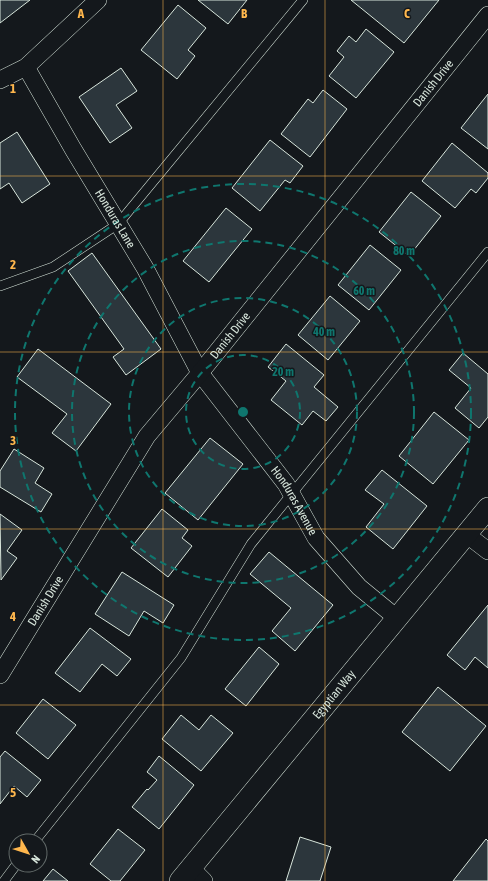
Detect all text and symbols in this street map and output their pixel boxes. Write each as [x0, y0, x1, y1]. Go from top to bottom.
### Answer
text: A [77, 6, 85, 21]
text: B [241, 6, 248, 21]
text: C [404, 6, 410, 21]
street label: Danish Drive [410, 57, 456, 109]
text: 1 [10, 81, 16, 96]
street label: Honduras Lane [92, 187, 138, 251]
text: 80 m [393, 244, 415, 258]
text: 2 [10, 257, 16, 272]
text: 60 m [353, 284, 375, 298]
street label: Danish Drive [207, 309, 253, 362]
text: 40 m [312, 325, 335, 339]
text: 20 m [272, 365, 294, 379]
centre of rings [236, 405, 250, 419]
text: 3 [10, 433, 16, 448]
street label: Honduras Avenue [268, 463, 320, 538]
street label: Danish Drive [25, 573, 66, 628]
text: 4 [9, 609, 16, 624]
street label: Egyptian Way [310, 667, 358, 722]
text: 5 [10, 785, 16, 800]
north arrow [8, 833, 48, 873]
text: N [29, 853, 42, 866]

